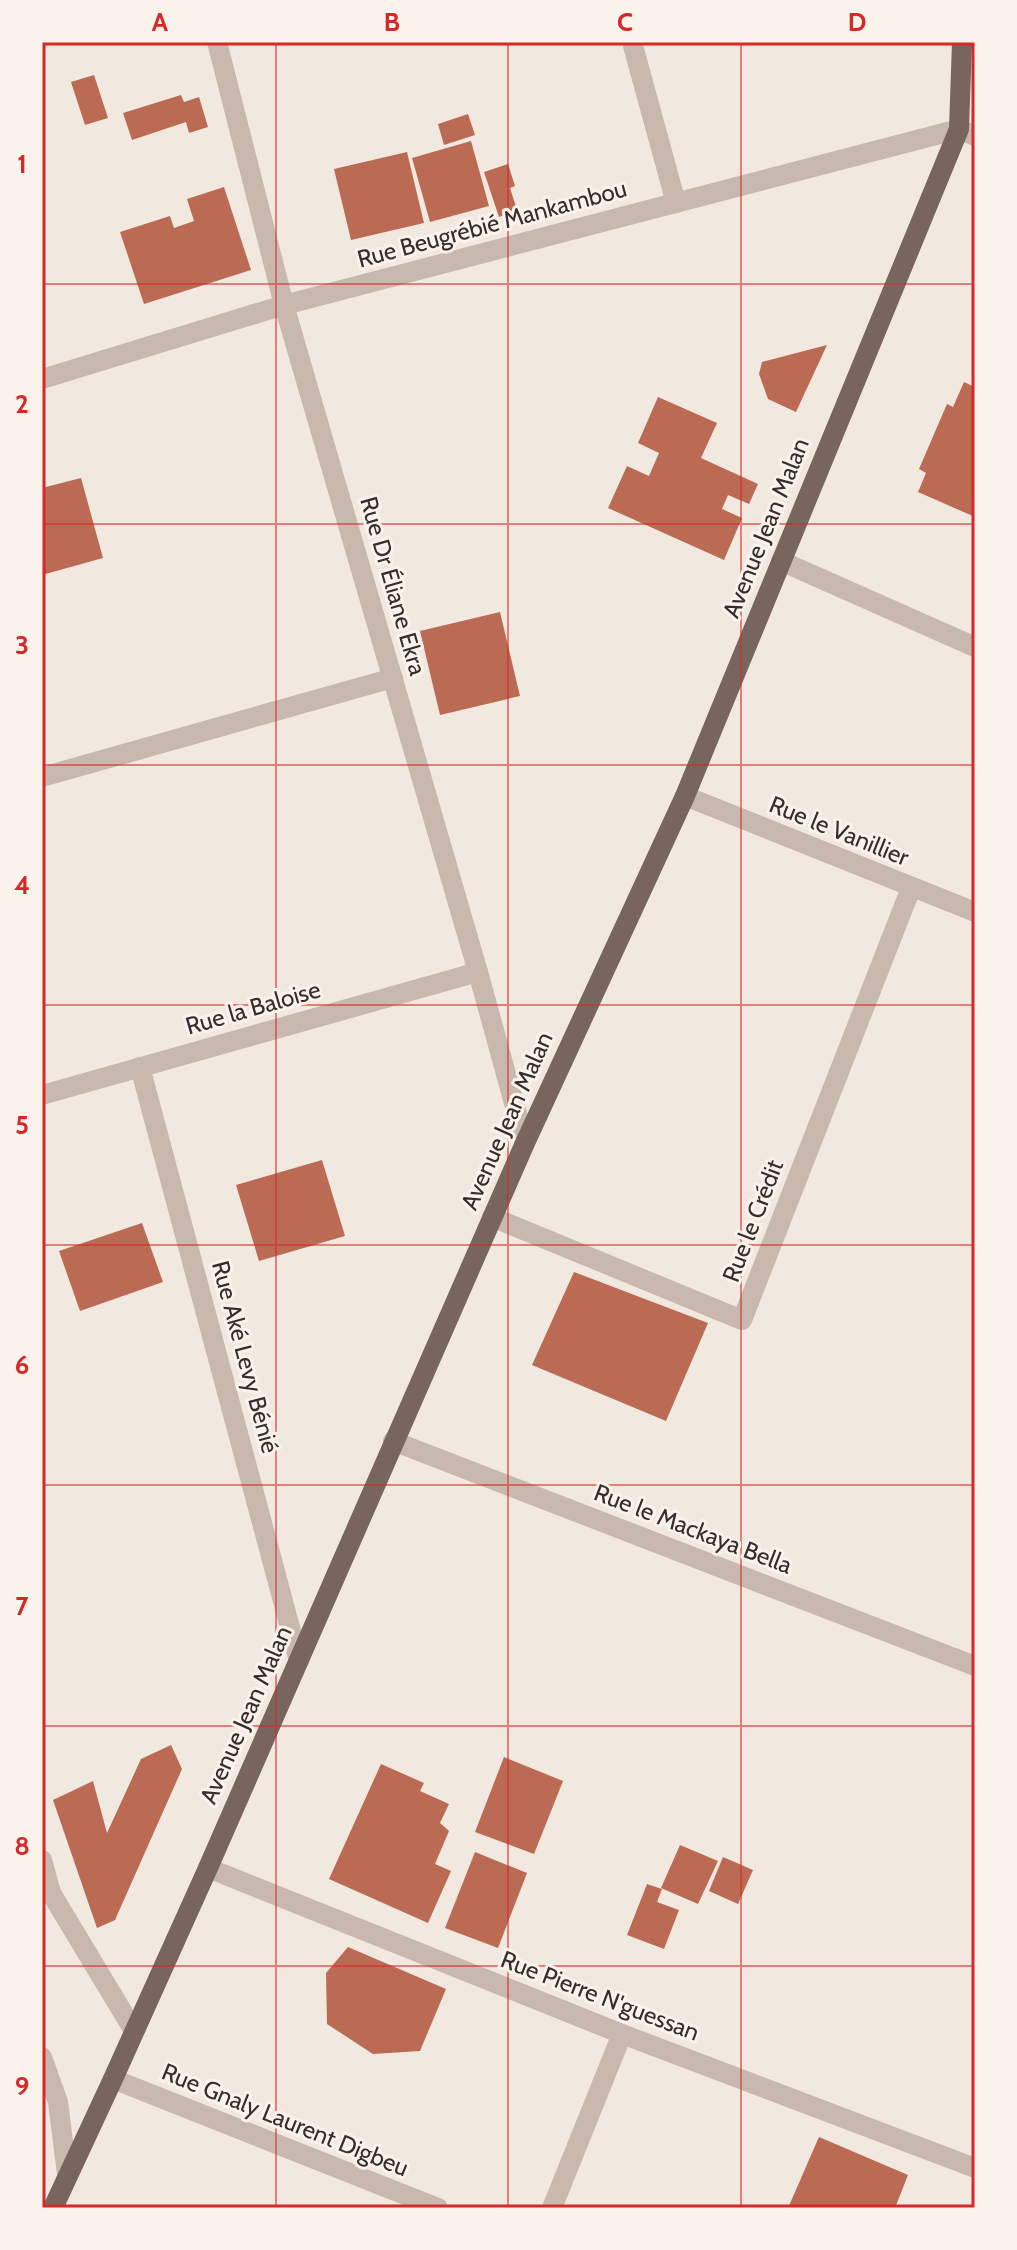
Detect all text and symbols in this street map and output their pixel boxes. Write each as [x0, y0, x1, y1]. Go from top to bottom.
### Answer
text: A [152, 6, 169, 38]
text: B [384, 6, 400, 38]
text: C [617, 6, 633, 38]
text: D [848, 6, 866, 38]
text: 1 [17, 148, 27, 180]
street label: Rue Beugrébié Mankambou [354, 174, 630, 273]
text: 2 [15, 388, 29, 420]
street label: Avenue Jean Malan [716, 434, 815, 622]
street label: Rue Dr Éliane Ekra [354, 493, 433, 679]
text: 3 [15, 629, 29, 661]
street label: Rue le Vanillier [765, 789, 913, 872]
text: 4 [14, 869, 30, 901]
street label: Rue la Baloise [182, 974, 324, 1041]
street label: Avenue Jean Malan [454, 1027, 559, 1214]
text: 5 [15, 1109, 29, 1141]
street label: Rue le Crédit [716, 1156, 789, 1286]
street label: Rue Aké Levy Bénié [206, 1258, 285, 1456]
text: 6 [15, 1349, 29, 1381]
street label: Rue le Mackaya Bella [590, 1477, 797, 1580]
text: 7 [15, 1590, 29, 1622]
street label: Avenue Jean Malan [193, 1621, 298, 1808]
text: 8 [14, 1830, 30, 1862]
street label: Rue Pierre N'guessan [497, 1944, 704, 2047]
street label: Rue Gnaly Laurent Digbeu [158, 2057, 413, 2182]
text: 9 [15, 2070, 29, 2102]

